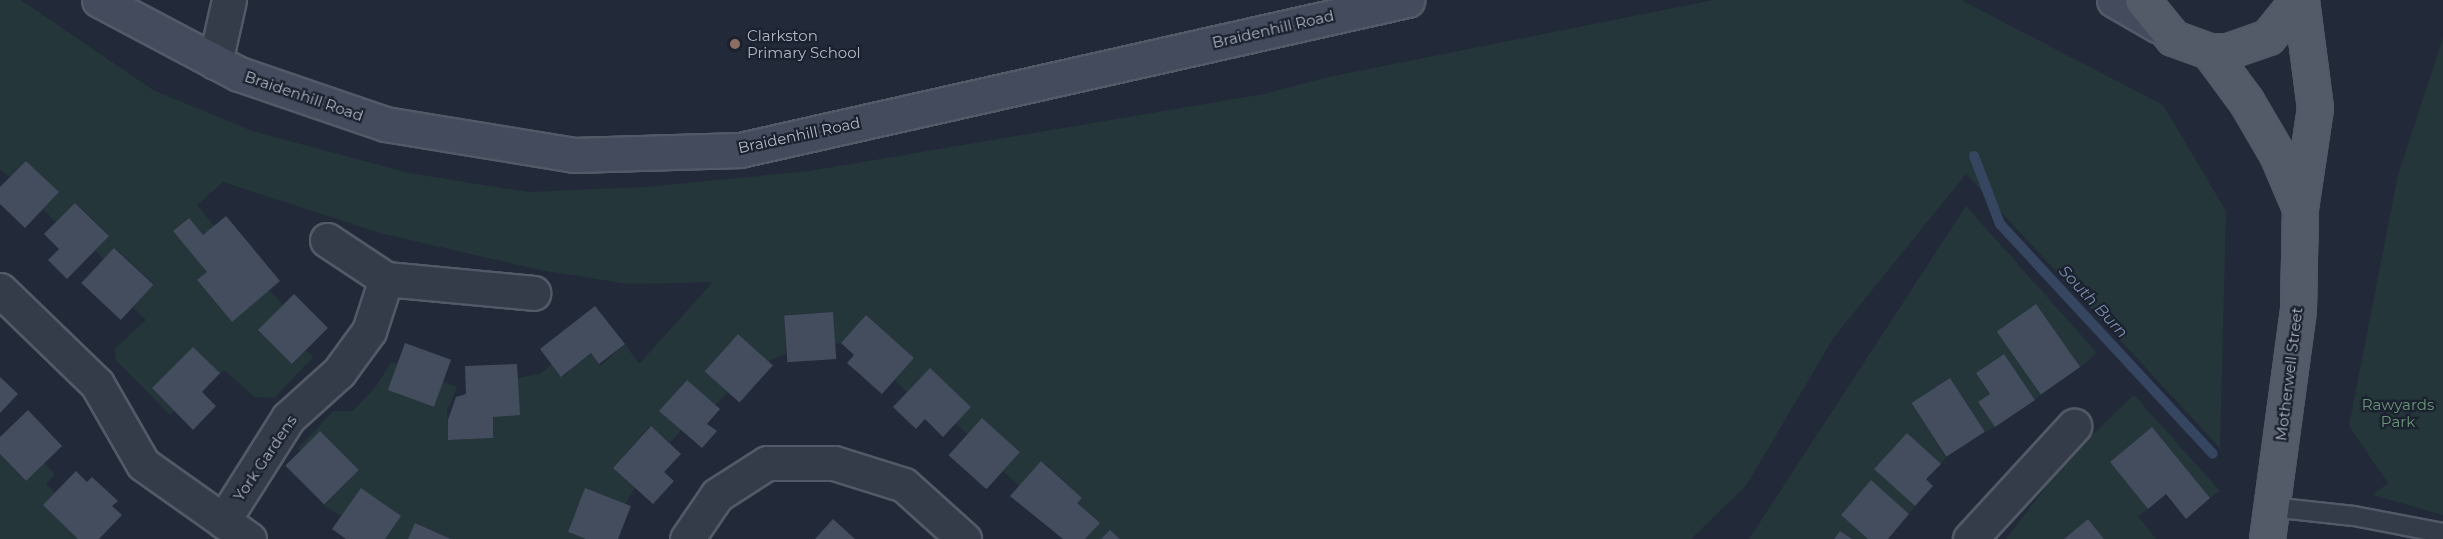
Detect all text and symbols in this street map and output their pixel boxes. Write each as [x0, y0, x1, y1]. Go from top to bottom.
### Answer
street label: Braidenhill Road [1210, 6, 1336, 52]
place label: Clarkston Primary School [747, 26, 861, 61]
marker: Clarkston Primary School [728, 37, 742, 51]
street label: Braidenhill Road [242, 67, 366, 125]
street label: Braidenhill Road [736, 113, 862, 157]
water label: South Burn [2055, 262, 2131, 342]
street label: Motherwell Street [2272, 306, 2306, 442]
park label: Rawyards Park [2362, 395, 2434, 430]
street label: York Gardens [230, 412, 300, 504]

